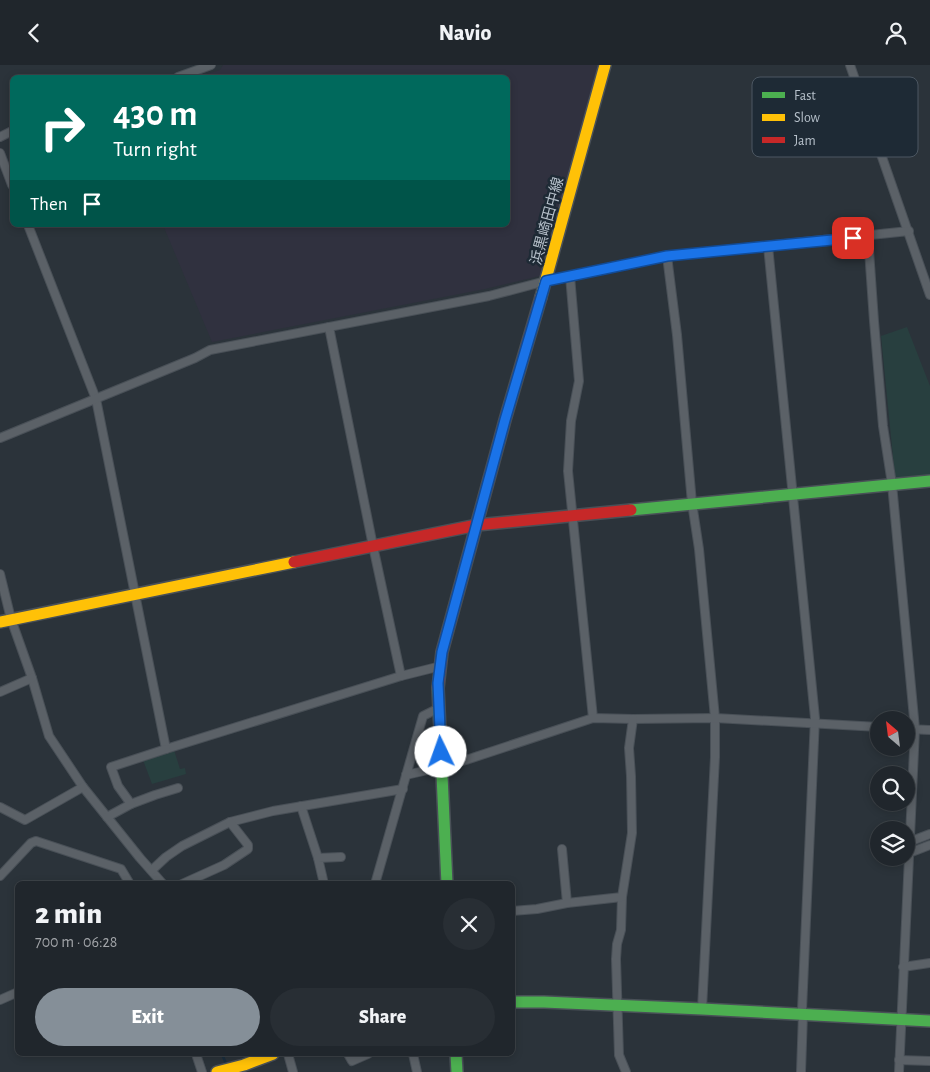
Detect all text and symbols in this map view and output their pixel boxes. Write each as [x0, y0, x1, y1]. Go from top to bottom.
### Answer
icon: back [20, 19, 48, 47]
icon: person [882, 19, 910, 47]
text: Navio [439, 22, 491, 44]
legend [752, 77, 918, 157]
text: Fast [794, 89, 816, 103]
icon: right [30, 95, 95, 160]
text: 430 m [113, 97, 197, 132]
text: Slow [794, 111, 821, 125]
text: Jam [794, 134, 816, 148]
text: Turn right [113, 138, 197, 160]
street label: 浜黒崎田中線 [528, 175, 566, 267]
icon: arrive [78, 190, 106, 218]
text: Then [30, 195, 68, 214]
pin [832, 217, 874, 259]
icon: arrive [839, 224, 867, 252]
north arrow [870, 711, 915, 756]
map controls [870, 711, 915, 866]
position arrow [414, 725, 466, 777]
button: search [870, 766, 915, 811]
button: layers [870, 821, 915, 866]
button: close [443, 898, 495, 950]
text: 2 min [35, 899, 102, 929]
text: 700 m · 06:28 [35, 934, 117, 950]
button: Exit [35, 988, 260, 1046]
button: Share [270, 988, 495, 1046]

